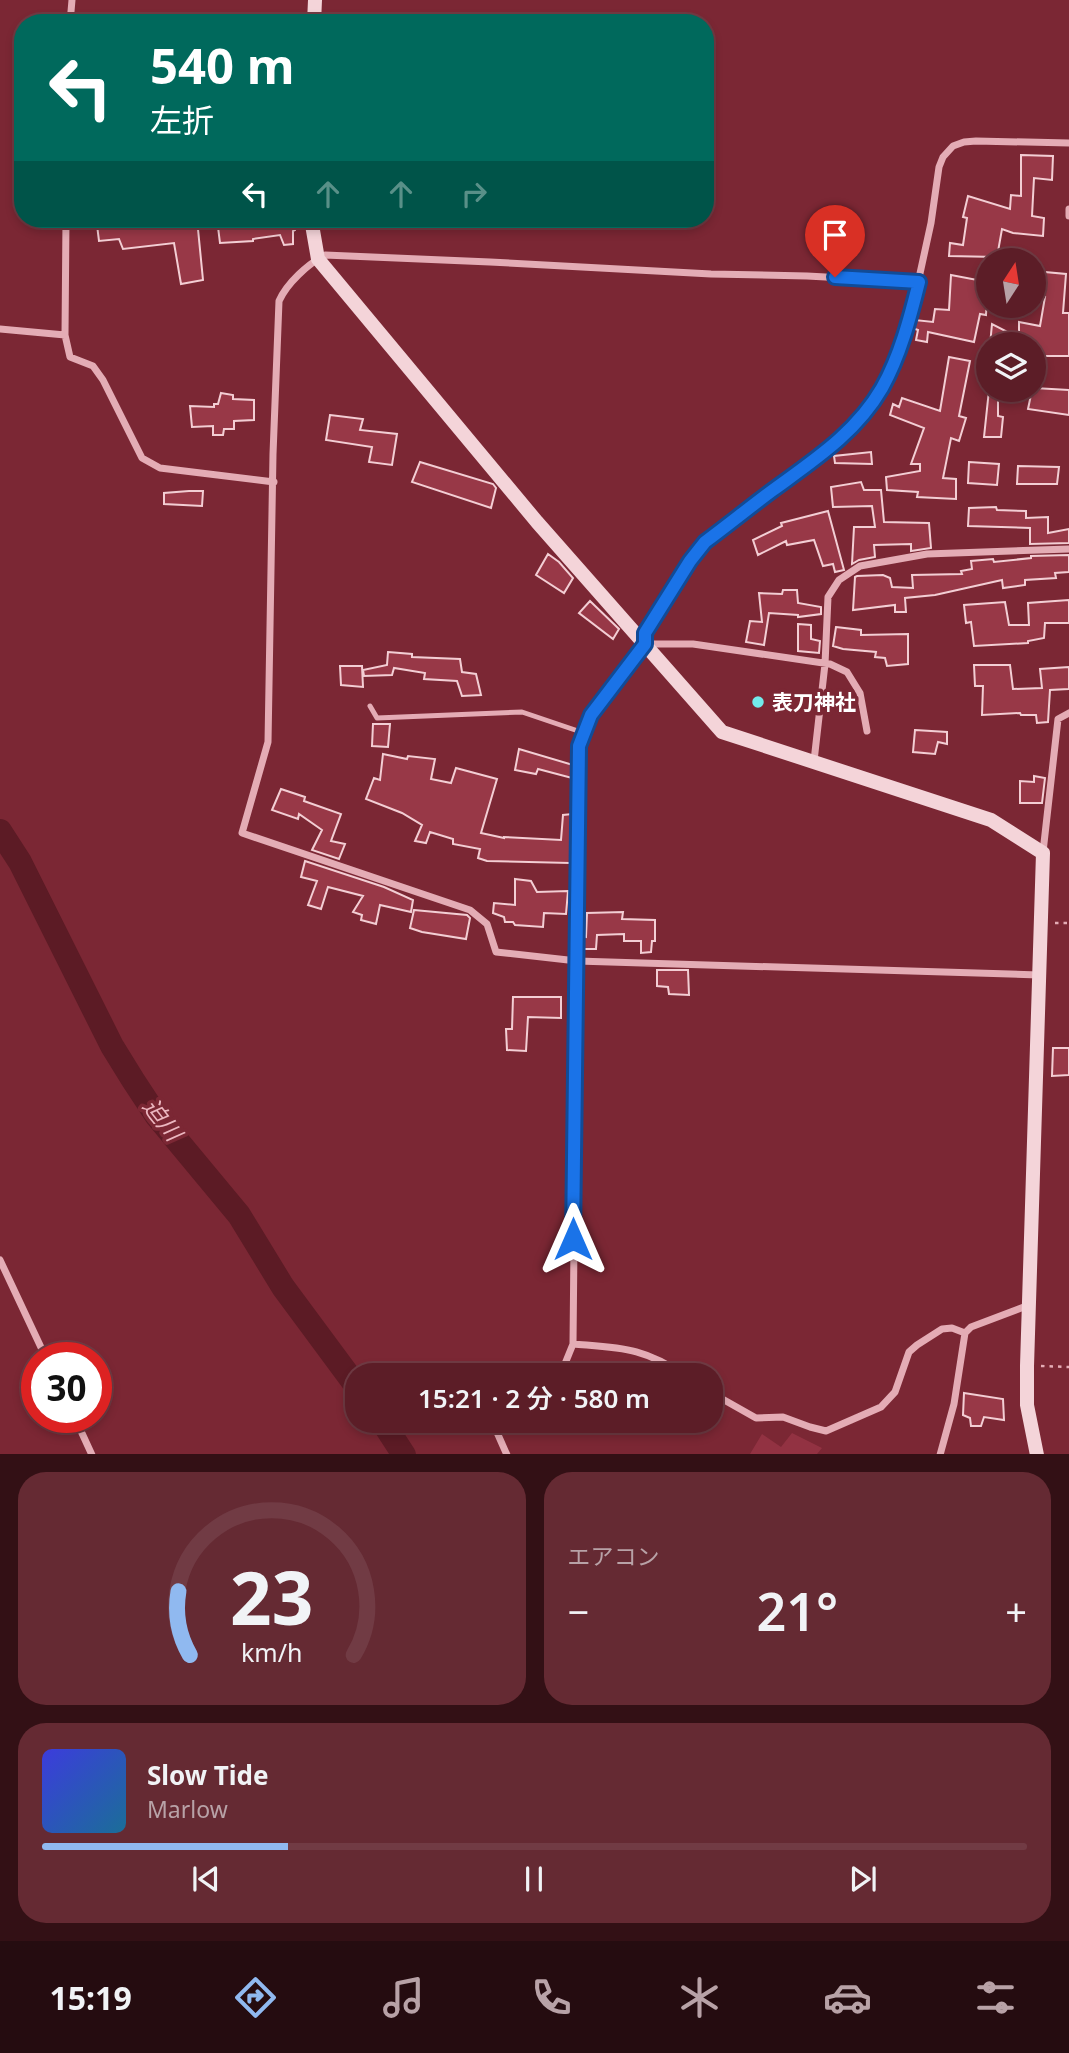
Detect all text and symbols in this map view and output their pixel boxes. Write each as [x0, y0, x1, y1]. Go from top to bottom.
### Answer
text: 540 m [150, 32, 295, 98]
icon: left [35, 42, 126, 133]
text: 左折 [150, 98, 214, 141]
icon: left [236, 175, 274, 213]
icon: ahead [309, 175, 347, 213]
icon: ahead [382, 175, 420, 213]
icon: right [455, 175, 493, 213]
pin [805, 205, 865, 277]
icon: arrive [816, 216, 854, 254]
north arrow [976, 248, 1046, 318]
map controls [976, 248, 1046, 402]
button: layers [976, 332, 1046, 402]
place label: 表刀神社 [772, 688, 856, 716]
marker: 表刀神社 [750, 694, 766, 710]
water label: 迫川 [136, 1091, 192, 1149]
position arrow [536, 1202, 610, 1276]
speed limit sign: 30 [21, 1342, 112, 1433]
text: 15:21 · 2 分 · 580 m [418, 1380, 650, 1416]
text: エアコン [568, 1540, 660, 1572]
text: 23 [230, 1547, 313, 1646]
text: 21° [756, 1575, 838, 1646]
text: − [568, 1585, 589, 1637]
text: + [1005, 1585, 1027, 1637]
text: km/h [241, 1634, 303, 1668]
text: Slow Tide [147, 1757, 269, 1793]
text: Marlow [147, 1793, 228, 1825]
icon: previous [187, 1860, 225, 1898]
icon: pause [515, 1860, 553, 1898]
icon: next [844, 1860, 882, 1898]
icon: directions [231, 1973, 280, 2022]
icon: music [379, 1973, 428, 2022]
icon: phone [527, 1973, 576, 2022]
icon: climate [675, 1973, 724, 2022]
icon: car [823, 1973, 872, 2022]
icon: filters [971, 1973, 1020, 2022]
text: 15:19 [49, 1976, 132, 2019]

